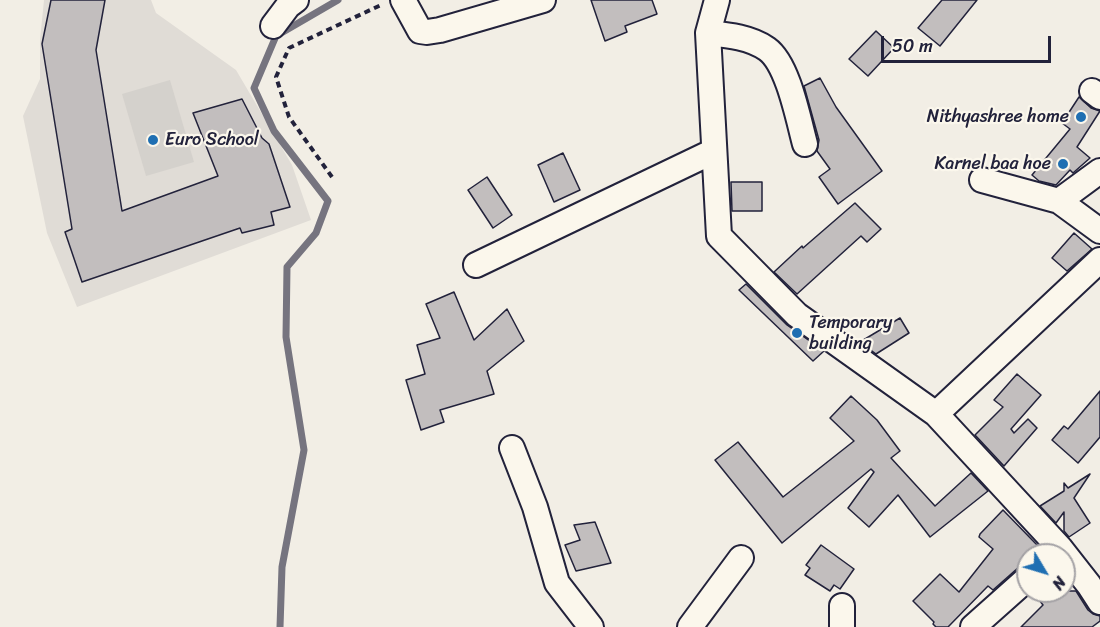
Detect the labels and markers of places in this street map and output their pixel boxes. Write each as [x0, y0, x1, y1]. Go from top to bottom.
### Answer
place label: Nithyashree home [927, 106, 1069, 128]
marker: Nithyashree home [1074, 110, 1088, 124]
place label: Euro School [165, 129, 259, 151]
marker: Euro School [146, 133, 160, 147]
place label: Karnel baa hoe [934, 153, 1051, 175]
marker: Karnel baa hoe [1056, 157, 1070, 171]
place label: Temporary building [809, 312, 892, 354]
marker: Temporary building [790, 326, 804, 340]

